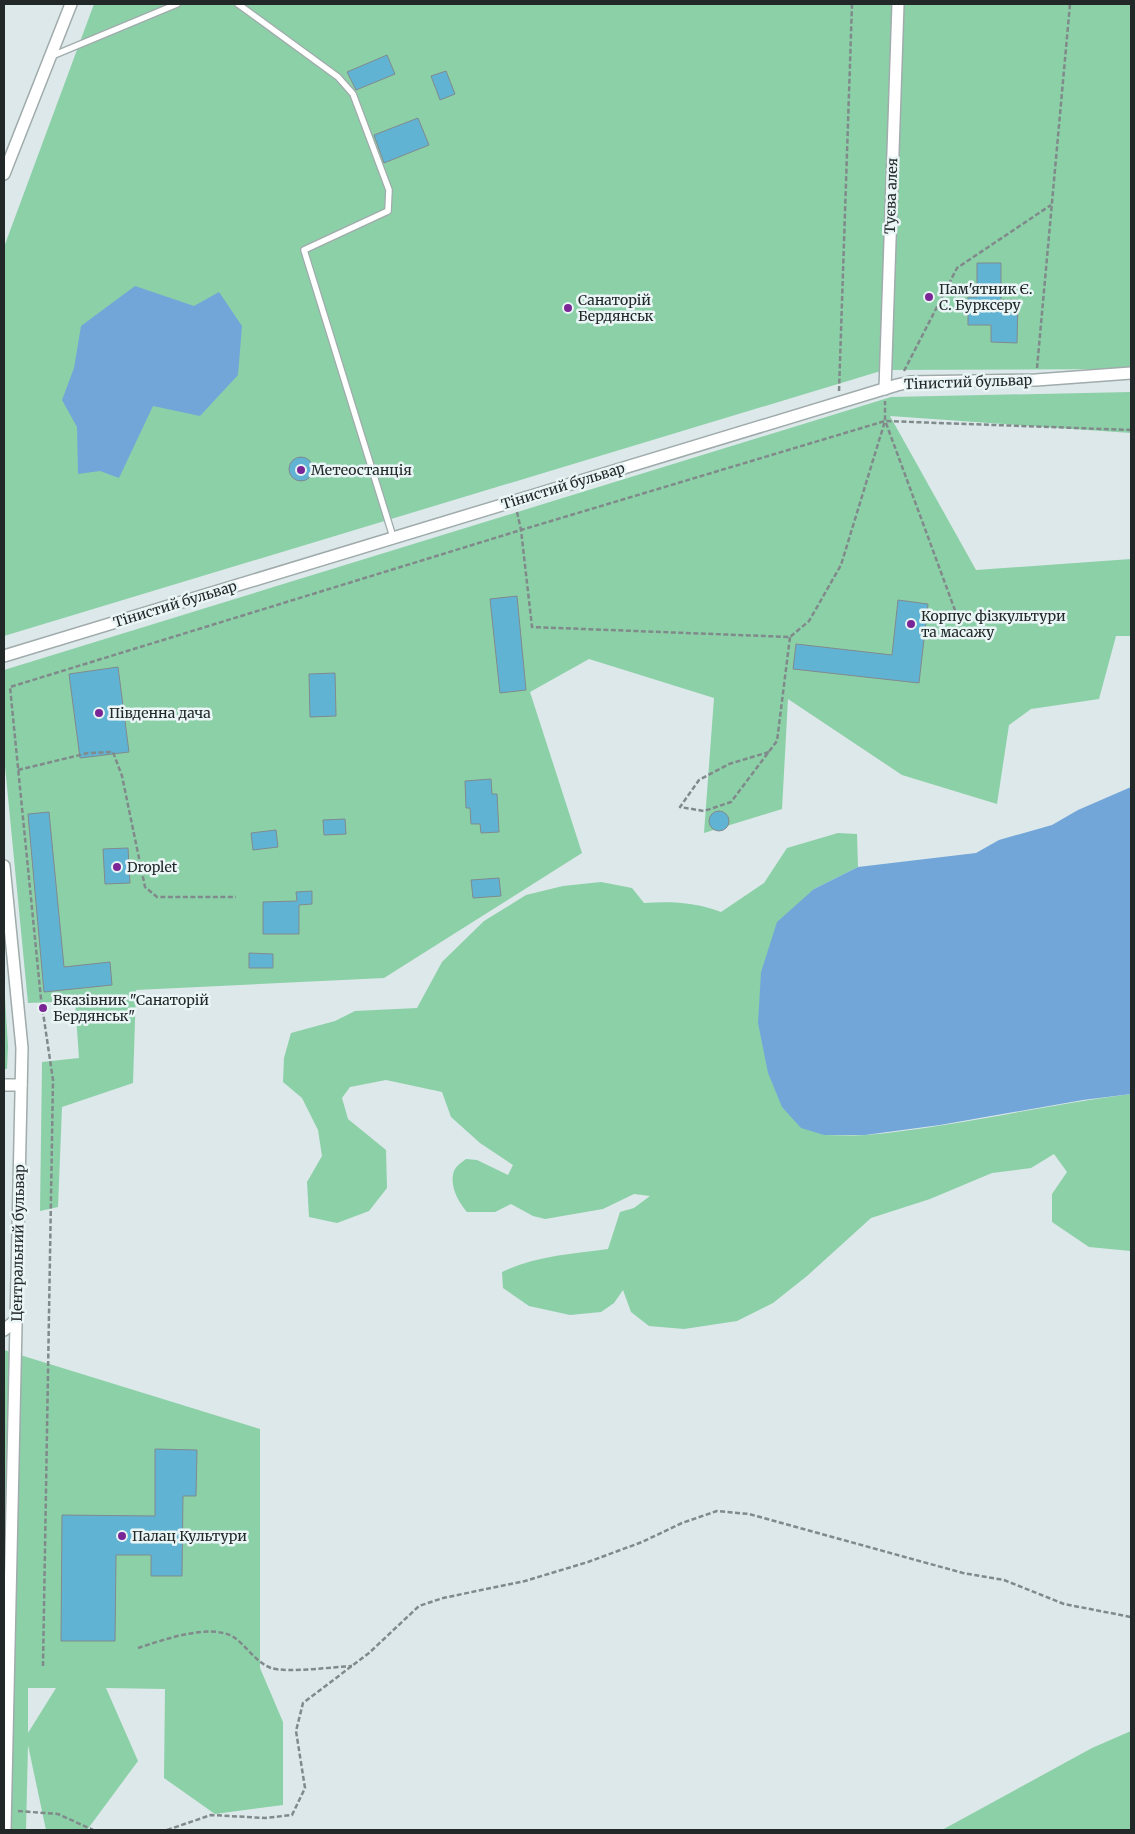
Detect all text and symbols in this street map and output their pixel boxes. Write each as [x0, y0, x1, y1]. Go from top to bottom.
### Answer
street label: Туєва алея [881, 157, 901, 235]
place label: Пам'ятник Є. С. Бурксеру [939, 280, 1032, 314]
place label: Санаторій Бердянськ [578, 291, 654, 325]
marker: Пам'ятник Є. С. Бурксеру [923, 291, 935, 303]
marker: Санаторій Бердянськ [562, 302, 574, 314]
street label: Тінистий бульвар [904, 371, 1033, 393]
street label: Тінистий бульвар [499, 459, 627, 513]
place label: Метеостанція [311, 461, 412, 479]
marker: Метеостанція [295, 464, 307, 476]
street label: Тінистий бульвар [111, 577, 239, 631]
place label: Корпус фізкультури та масажу [921, 607, 1066, 641]
marker: Корпус фізкультури та масажу [905, 618, 917, 630]
place label: Південна дача [109, 704, 211, 722]
marker: Південна дача [93, 707, 105, 719]
place label: Droplet [127, 858, 178, 876]
marker: Droplet [111, 861, 123, 873]
place label: Вказівник "Санаторій Бердянськ" [53, 991, 209, 1025]
marker: Вказівник "Санаторій Бердянськ" [37, 1002, 49, 1014]
street label: Центральний бульвар [8, 1164, 28, 1322]
place label: Палац Культури [132, 1527, 247, 1545]
marker: Палац Культури [116, 1530, 128, 1542]

